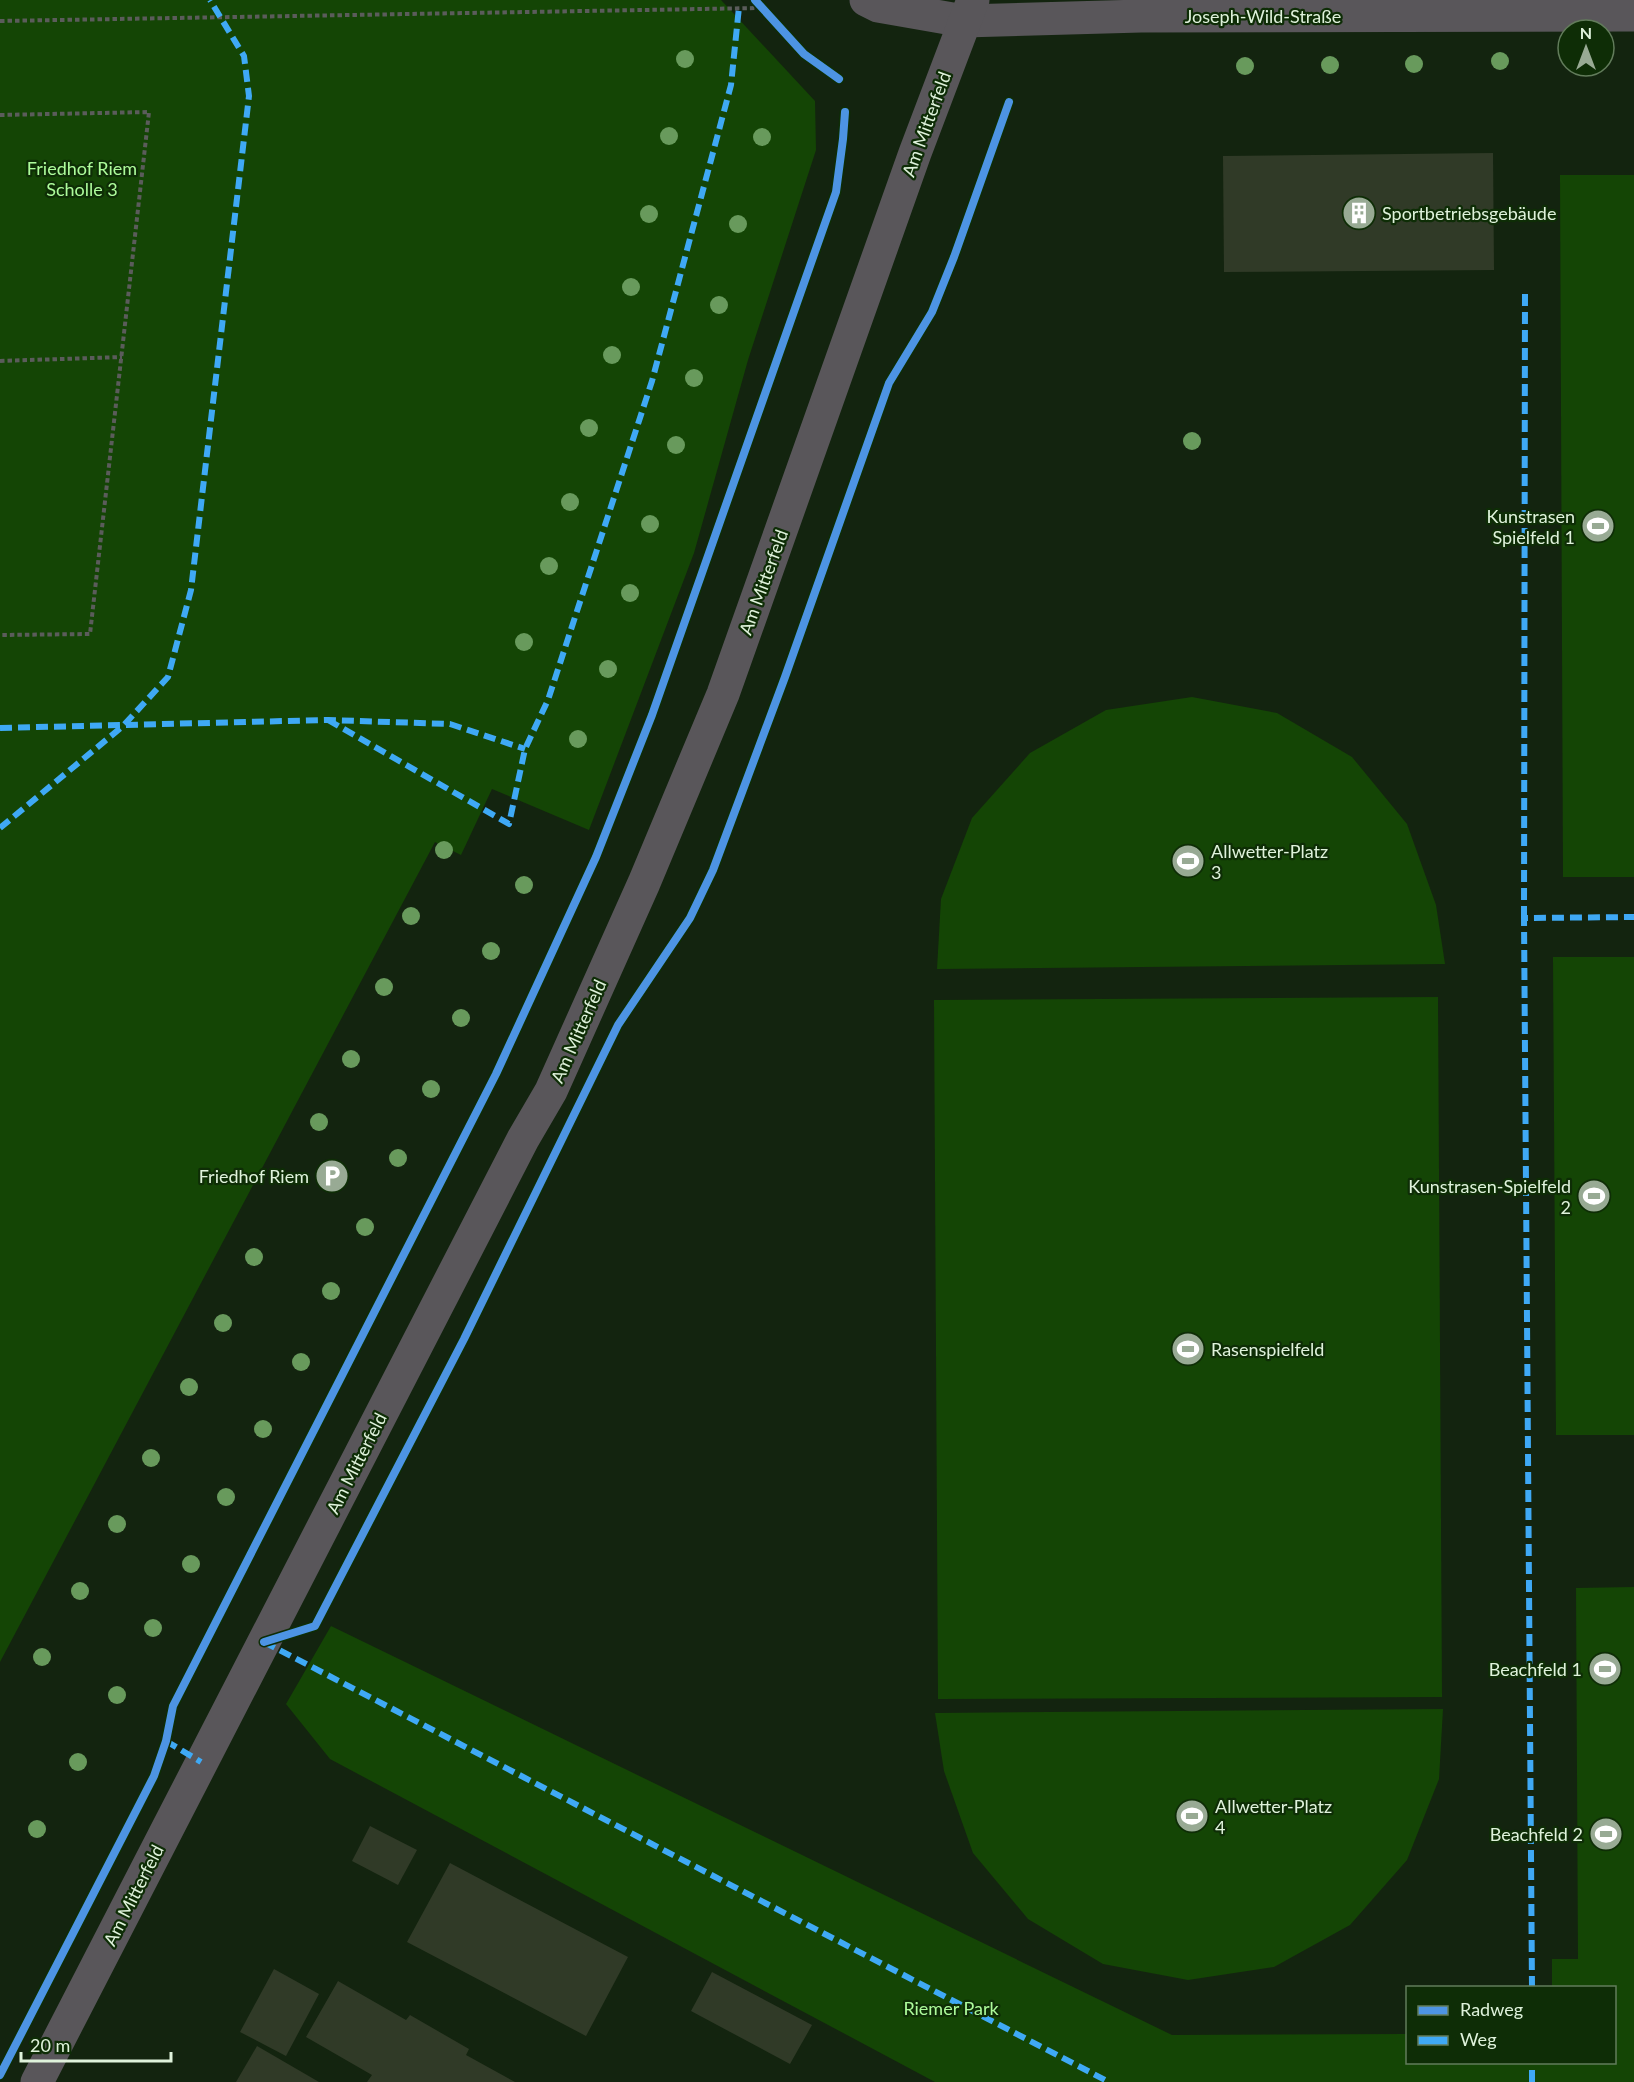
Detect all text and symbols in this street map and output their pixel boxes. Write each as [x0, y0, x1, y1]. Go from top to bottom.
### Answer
street label: Joseph-Wild-Straße [1185, 5, 1341, 27]
north arrow [1556, 18, 1616, 78]
text: N [1580, 23, 1592, 42]
street label: Am Mitterfeld [897, 68, 955, 180]
park label: Friedhof Riem Scholle 3 [27, 157, 137, 200]
building icon: Sportbetriebsgebäude [1341, 195, 1377, 231]
place label: Sportbetriebsgebäude [1382, 202, 1556, 224]
place label: Kunstrasen Spielfeld 1 [1487, 505, 1575, 548]
sports icon: Kunstrasen Spielfeld 1 [1580, 508, 1616, 544]
street label: Am Mitterfeld [734, 526, 792, 638]
place label: Allwetter-Platz 3 [1211, 840, 1328, 883]
sports icon: Allwetter-Platz 3 [1170, 843, 1206, 879]
street label: Am Mitterfeld [545, 976, 611, 1086]
parking icon: Friedhof Riem [314, 1158, 350, 1194]
place label: Friedhof Riem [199, 1165, 309, 1187]
place label: Kunstrasen-Spielfeld 2 [1408, 1175, 1571, 1218]
sports icon: Kunstrasen-Spielfeld 2 [1576, 1178, 1612, 1214]
sports icon: Rasenspielfeld [1170, 1331, 1206, 1367]
place label: Rasenspielfeld [1211, 1338, 1324, 1360]
street label: Am Mitterfeld [321, 1409, 391, 1517]
sports icon: Beachfeld 1 [1587, 1651, 1623, 1687]
place label: Beachfeld 1 [1489, 1658, 1582, 1680]
place label: Allwetter-Platz 4 [1215, 1795, 1332, 1838]
sports icon: Allwetter-Platz 4 [1174, 1798, 1210, 1834]
sports icon: Beachfeld 2 [1588, 1816, 1624, 1852]
place label: Beachfeld 2 [1490, 1823, 1583, 1845]
street label: Am Mitterfeld [98, 1841, 168, 1949]
legend [1406, 1986, 1616, 2064]
park label: Riemer Park [903, 1997, 999, 2019]
text: Radweg [1460, 1998, 1523, 2020]
scale bar [21, 2025, 171, 2063]
text: Weg [1460, 2028, 1497, 2050]
text: 20 m [30, 2034, 70, 2056]

